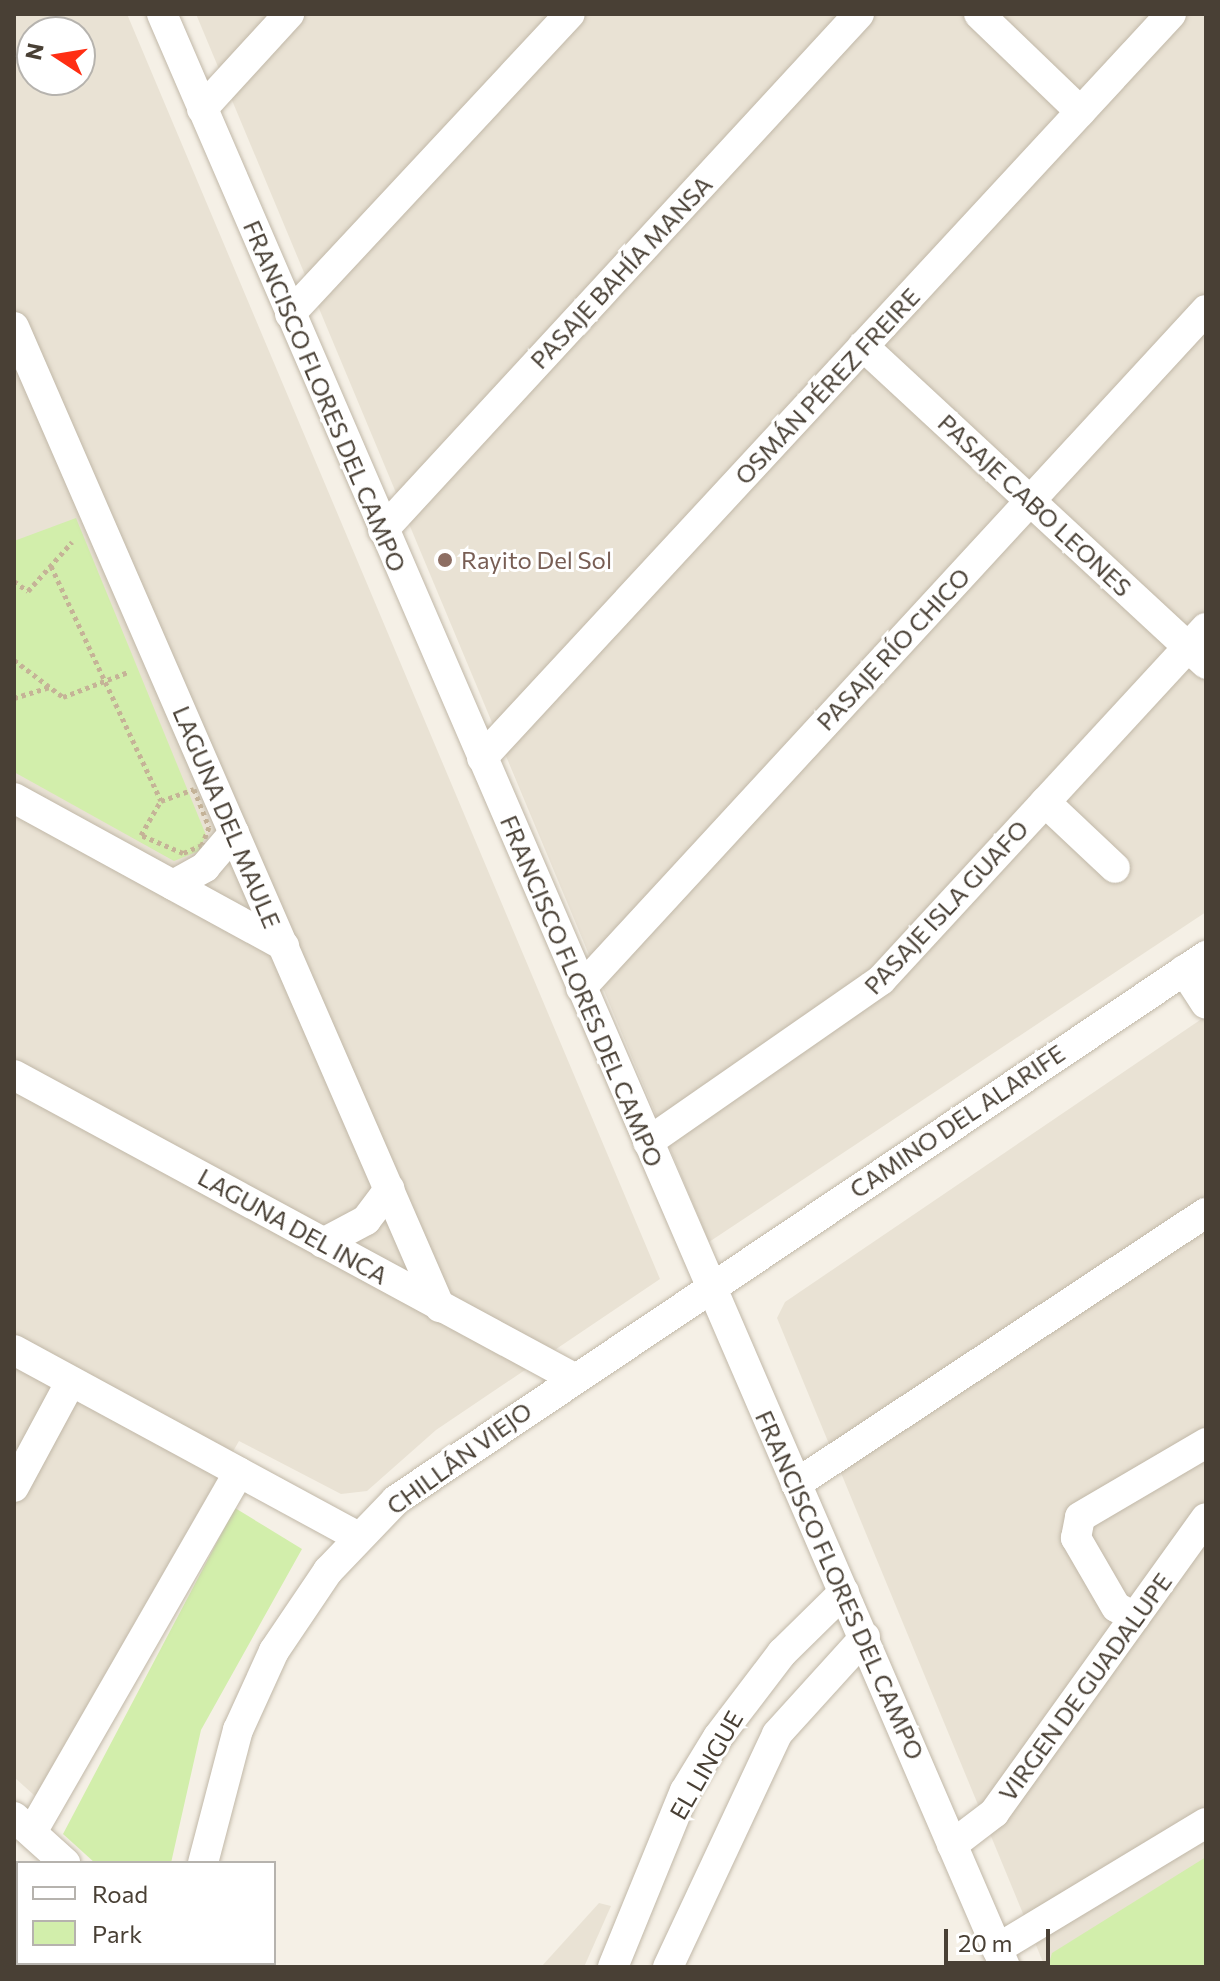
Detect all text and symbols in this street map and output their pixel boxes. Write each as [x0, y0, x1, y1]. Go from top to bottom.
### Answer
north arrow [16, 16, 96, 96]
text: N [19, 40, 49, 62]
street label: PASAJE BAHÍA MANSA [524, 170, 718, 374]
street label: FRANCISCO FLORES DEL CAMPO [238, 216, 412, 576]
street label: OSMÁN PÉREZ FREIRE [729, 282, 925, 490]
street label: PASAJE CABO LEONES [932, 408, 1138, 602]
place label: Rayito Del Sol [461, 546, 612, 574]
marker: Rayito Del Sol [436, 551, 454, 569]
street label: PASAJE RÍO CHICO [811, 562, 975, 736]
street label: LAGUNA DEL MAULE [167, 702, 287, 932]
street label: FRANCISCO FLORES DEL CAMPO [495, 811, 669, 1171]
street label: PASAJE ISLA GUAFO [858, 814, 1034, 1000]
street label: CAMINO DEL ALARIFE [844, 1038, 1070, 1204]
street label: LAGUNA DEL INCA [193, 1162, 393, 1290]
street label: CHILLÁN VIEJO [381, 1396, 537, 1520]
street label: FRANCISCO FLORES DEL CAMPO [750, 1406, 930, 1764]
street label: VIRGEN DE GUADALUPE [993, 1567, 1177, 1807]
street label: EL LINGUE [663, 1706, 749, 1824]
legend [16, 1861, 276, 1965]
text: Road [92, 1879, 148, 1908]
scale bar [948, 1913, 1054, 1963]
text: Park [92, 1919, 142, 1948]
text: 20 m [958, 1928, 1012, 1957]

